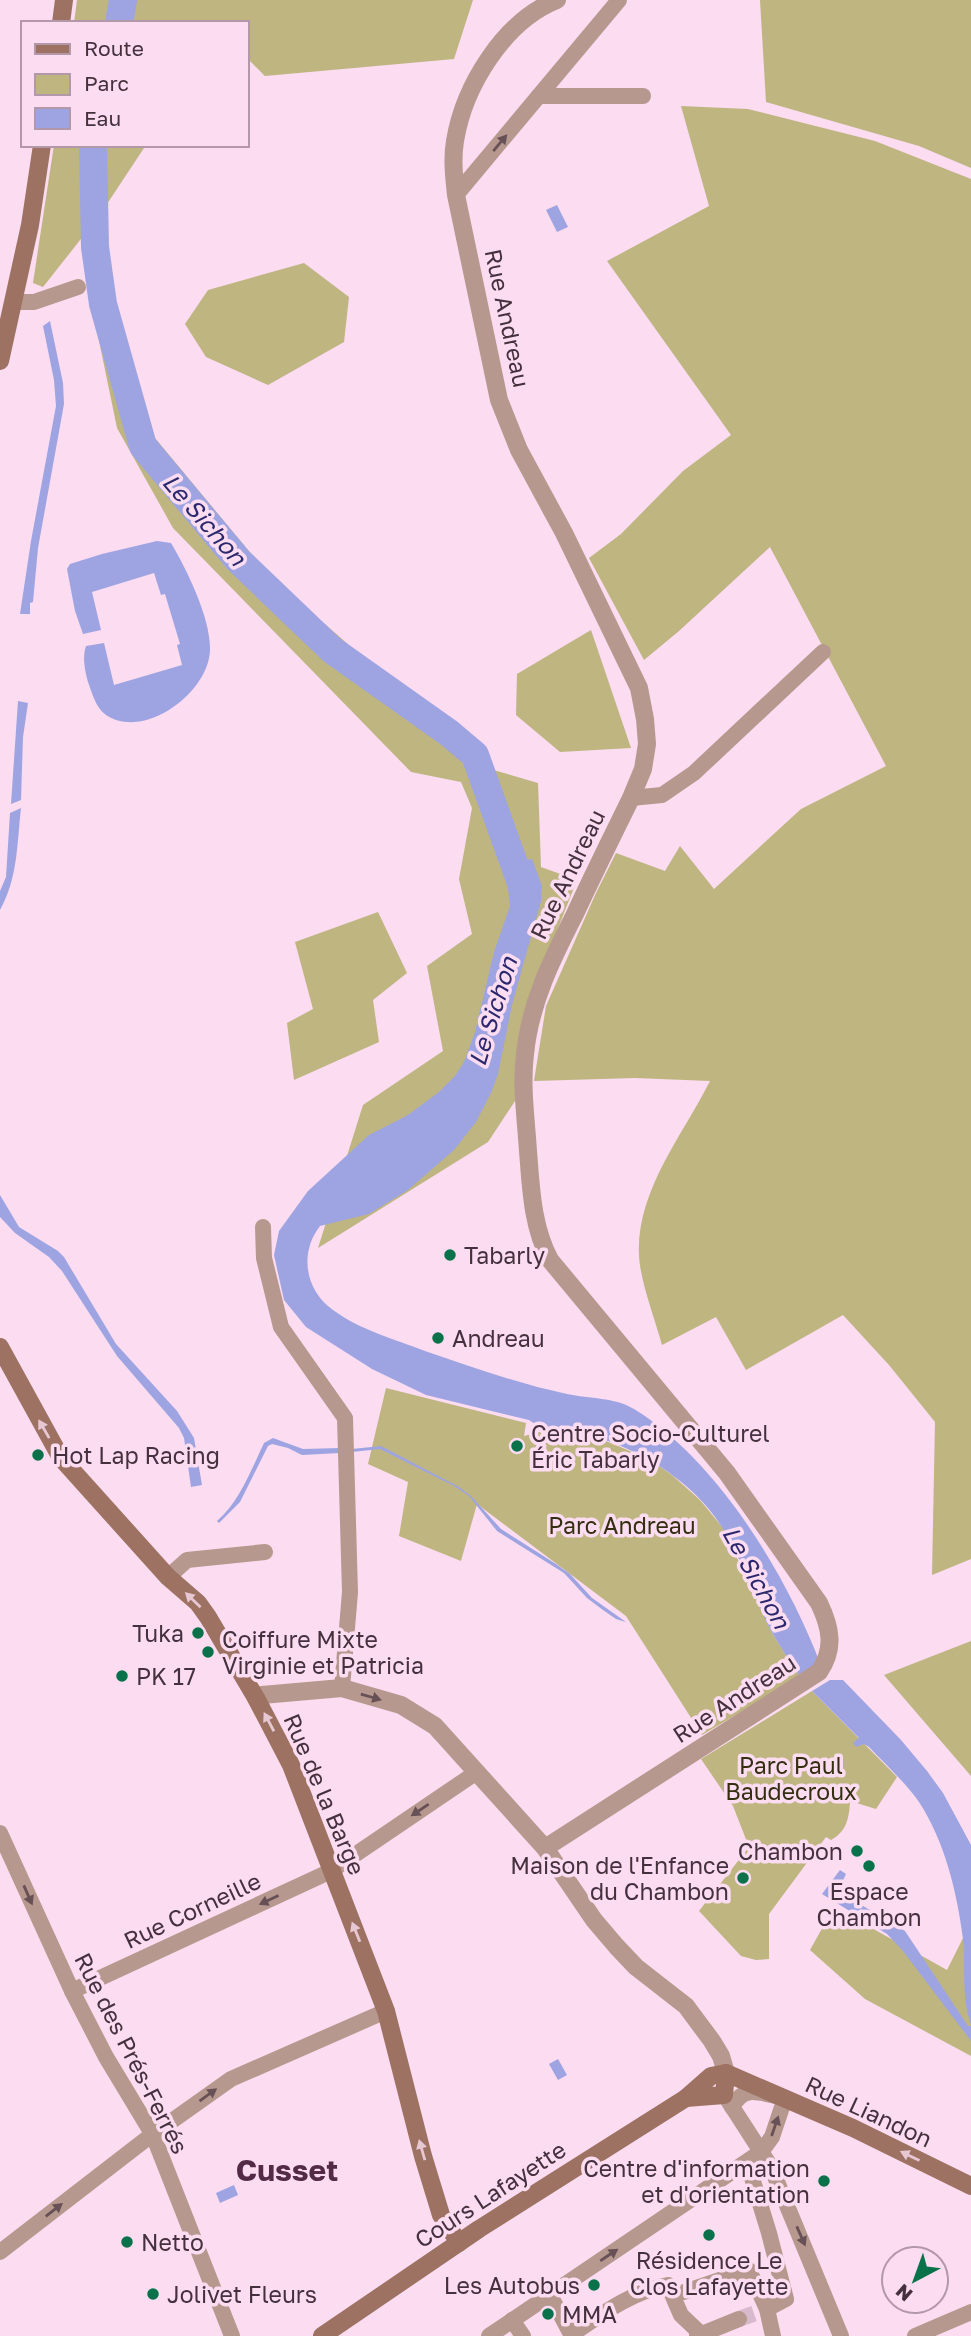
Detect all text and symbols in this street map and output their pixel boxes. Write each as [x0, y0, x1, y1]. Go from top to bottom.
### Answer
legend [21, 21, 248, 147]
text: Route [84, 35, 144, 61]
text: Parc [84, 70, 129, 96]
text: Eau [84, 105, 121, 131]
one-way arrow [492, 134, 508, 152]
street label: Rue Andreau [480, 246, 536, 390]
water label: Le Sichon [157, 467, 254, 572]
street label: Rue Andreau [524, 805, 610, 943]
water label: Le Sichon [462, 952, 523, 1069]
place label: Tabarly [464, 1241, 545, 1269]
marker: Tabarly [442, 1247, 458, 1263]
place label: Andreau [452, 1324, 545, 1352]
marker: Andreau [430, 1330, 446, 1346]
one-way arrow [38, 1419, 50, 1439]
place label: Centre Socio-Culturel Éric Tabarly [531, 1419, 770, 1473]
marker: Centre Socio-Culturel Éric Tabarly [509, 1438, 525, 1454]
place label: Hot Lap Racing [52, 1441, 220, 1469]
marker: Hot Lap Racing [30, 1447, 46, 1463]
park label: Parc Andreau [548, 1511, 696, 1539]
water label: Le Sichon [717, 1521, 797, 1634]
one-way arrow [185, 1592, 202, 1608]
place label: Tuka [132, 1619, 184, 1647]
marker: Tuka [190, 1625, 206, 1641]
place label: Coiffure Mixte Virginie et Patricia [222, 1625, 424, 1679]
marker: Coiffure Mixte Virginie et Patricia [200, 1644, 216, 1660]
street label: Rue Andreau [667, 1648, 801, 1748]
place label: PK 17 [136, 1662, 196, 1690]
marker: PK 17 [114, 1668, 130, 1684]
one-way arrow [361, 1692, 382, 1702]
street label: Rue de la Barge [278, 1709, 372, 1879]
one-way arrow [263, 1712, 275, 1732]
park label: Parc Paul Baudecroux [725, 1751, 857, 1805]
one-way arrow [410, 1804, 430, 1817]
place label: Chambon [738, 1837, 843, 1865]
marker: Chambon [849, 1843, 865, 1859]
place label: Maison de l'Enfance du Chambon [510, 1851, 729, 1905]
marker: Espace Chambon [861, 1858, 877, 1874]
street label: Rue Corneille [119, 1866, 265, 1954]
marker: Maison de l'Enfance du Chambon [735, 1870, 751, 1886]
place label: Espace Chambon [816, 1877, 922, 1931]
one-way arrow [22, 1885, 34, 1905]
one-way arrow [259, 1894, 279, 1905]
one-way arrow [350, 1922, 361, 1943]
street label: Rue des Prés-Ferrés [69, 1948, 195, 2158]
street label: Rue Liandon [801, 2069, 937, 2153]
one-way arrow [199, 2088, 218, 2102]
one-way arrow [770, 2116, 781, 2137]
street label: Cours Lafayette [409, 2135, 571, 2253]
one-way arrow [416, 2139, 426, 2160]
one-way arrow [900, 2150, 920, 2162]
district label: Cusset [236, 2152, 338, 2188]
place label: Centre d'information et d'orientation [583, 2154, 810, 2208]
marker: Centre d'information et d'orientation [816, 2173, 832, 2189]
one-way arrow [45, 2204, 63, 2218]
one-way arrow [796, 2225, 807, 2246]
marker: Résidence Le Clos Lafayette [701, 2227, 717, 2243]
place label: Netto [141, 2228, 204, 2256]
marker: Netto [119, 2234, 135, 2250]
north arrow [880, 2245, 950, 2315]
place label: Résidence Le Clos Lafayette [630, 2246, 788, 2300]
one-way arrow [600, 2248, 619, 2261]
place label: Les Autobus [444, 2271, 580, 2299]
marker: Les Autobus [586, 2277, 602, 2293]
place label: Jolivet Fleurs [167, 2280, 317, 2308]
text: N [891, 2280, 917, 2307]
marker: Jolivet Fleurs [145, 2286, 161, 2302]
place label: MMA [562, 2300, 617, 2328]
marker: MMA [540, 2306, 556, 2322]

